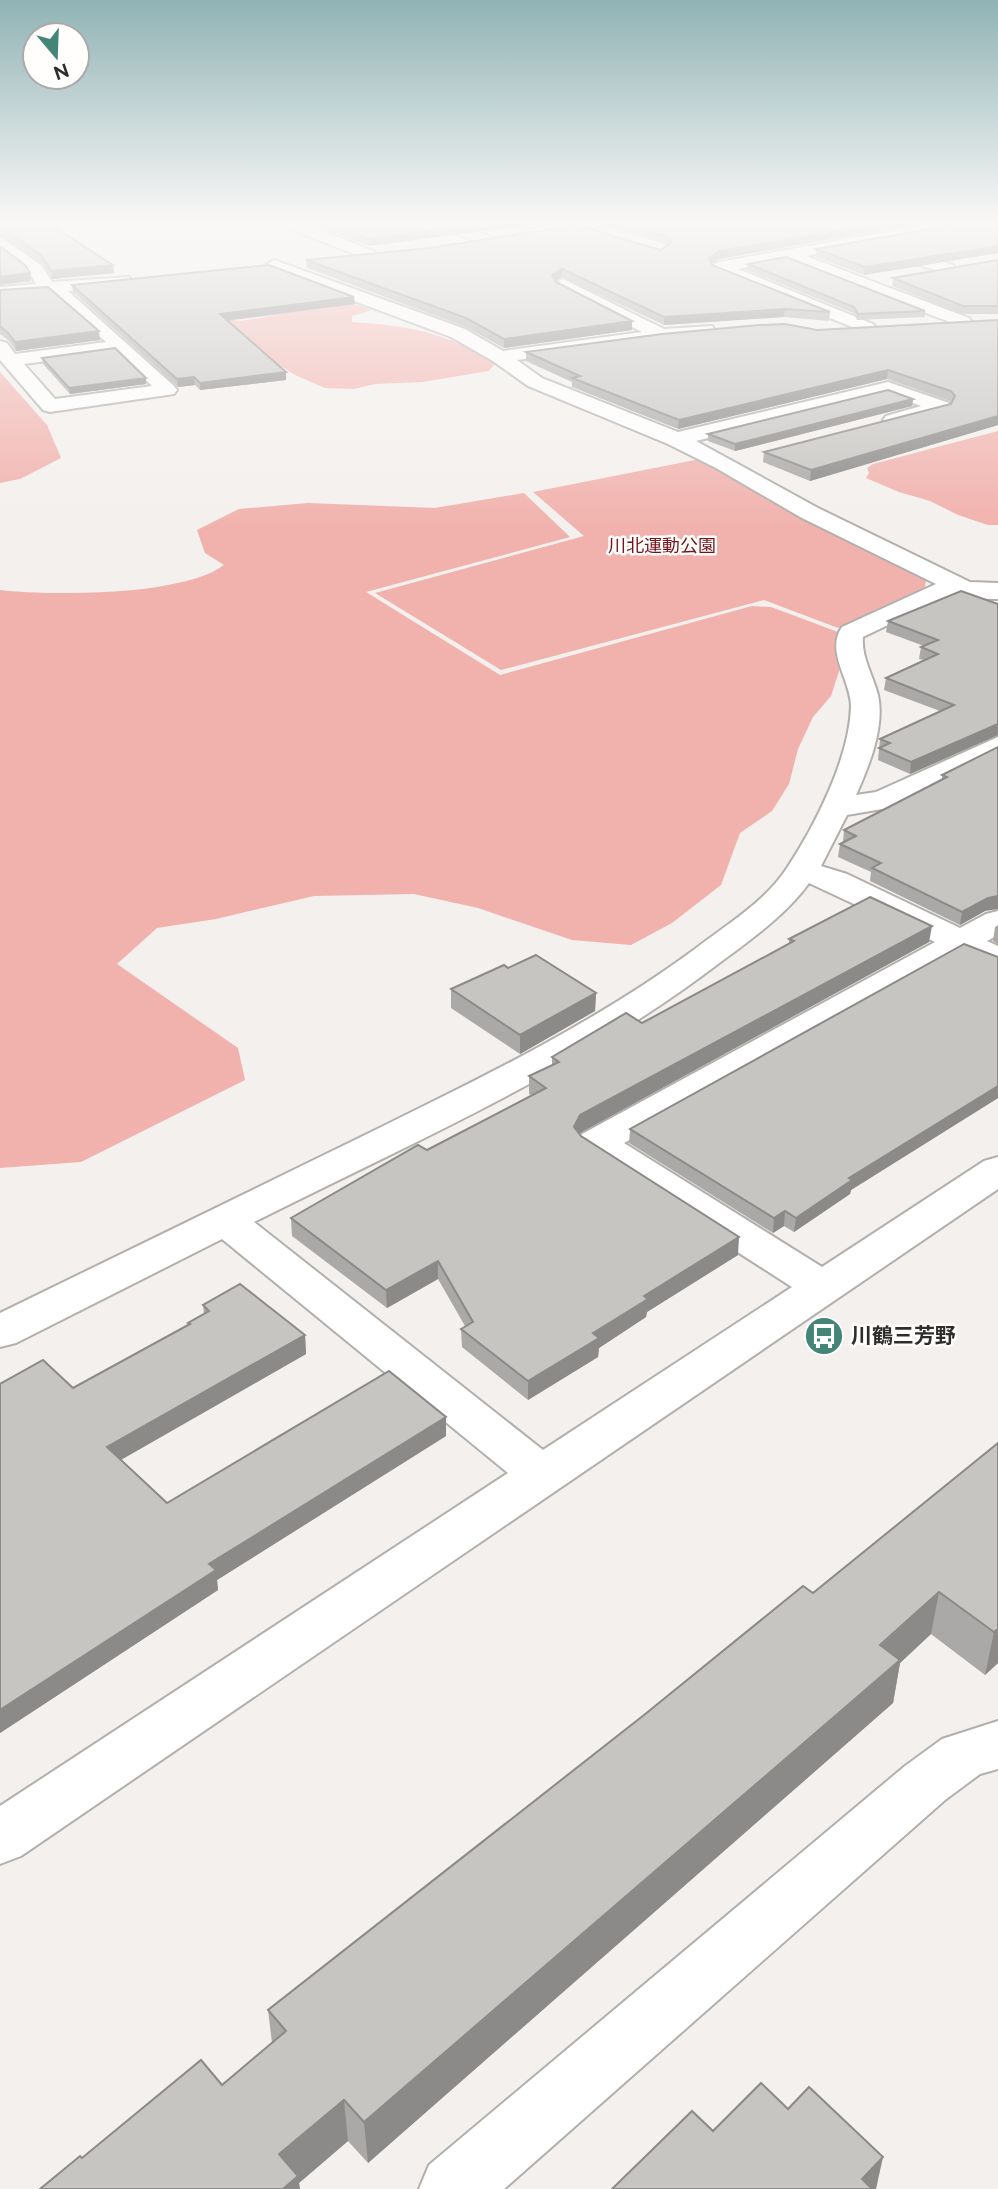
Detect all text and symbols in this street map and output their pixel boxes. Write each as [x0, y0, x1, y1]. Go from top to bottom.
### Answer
north arrow [21, 21, 91, 91]
text: N [51, 59, 72, 85]
park label: 川北運動公園 [608, 535, 716, 556]
bus stop icon: 川鶴三芳野 [803, 1315, 845, 1357]
place label: 川鶴三芳野 [851, 1323, 956, 1348]

